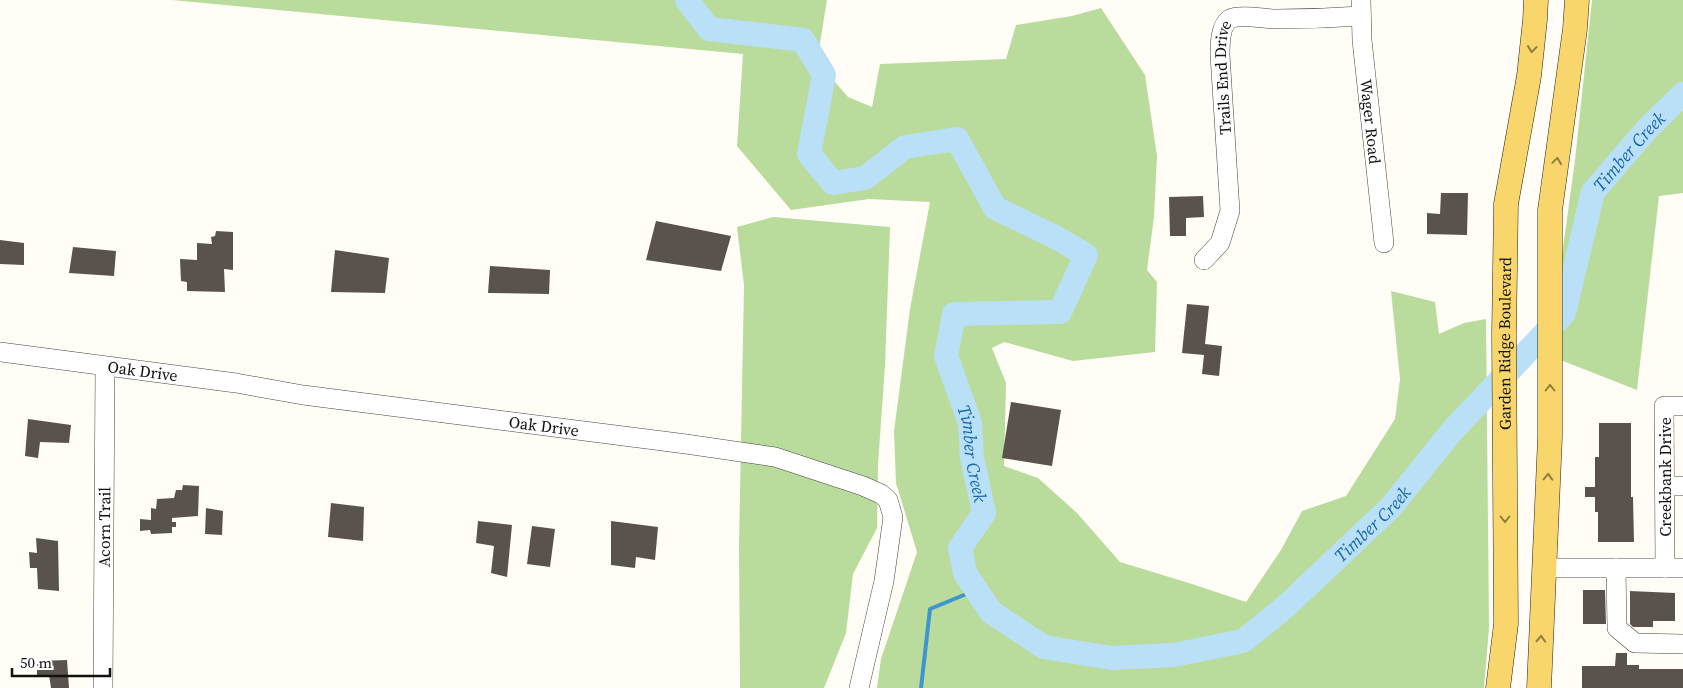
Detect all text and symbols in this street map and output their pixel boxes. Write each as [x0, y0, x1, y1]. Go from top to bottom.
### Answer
street label: Trails End Drive [1209, 15, 1236, 135]
one-way arrow [1527, 45, 1538, 53]
street label: Wager Road [1355, 78, 1386, 165]
water label: Timber Creek [1587, 105, 1671, 196]
one-way arrow [1551, 157, 1561, 166]
street label: Garden Ridge Boulevard [1493, 257, 1516, 430]
street label: Oak Drive [106, 355, 179, 386]
one-way arrow [1545, 384, 1555, 392]
water label: Timber Creek [952, 401, 994, 505]
street label: Oak Drive [508, 410, 580, 441]
street label: Creekbank Drive [1654, 417, 1676, 537]
one-way arrow [1543, 473, 1554, 481]
water label: Timber Creek [1328, 480, 1416, 567]
street label: Acorn Trail [93, 487, 115, 567]
one-way arrow [1500, 516, 1510, 523]
one-way arrow [1536, 635, 1547, 643]
scale bar [12, 646, 110, 678]
text: 50 m [20, 652, 52, 673]

